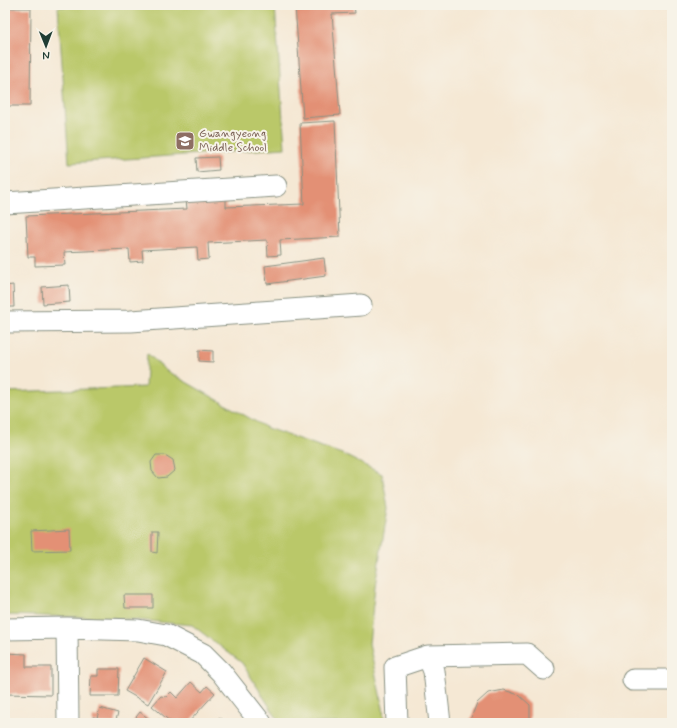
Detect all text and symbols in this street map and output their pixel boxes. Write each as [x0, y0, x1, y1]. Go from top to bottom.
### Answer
north arrow [26, 26, 66, 66]
text: N [42, 48, 50, 62]
place label: Gwangyeong Middle School [199, 126, 267, 156]
school or university icon: Gwangyeong Middle School [174, 130, 196, 152]

